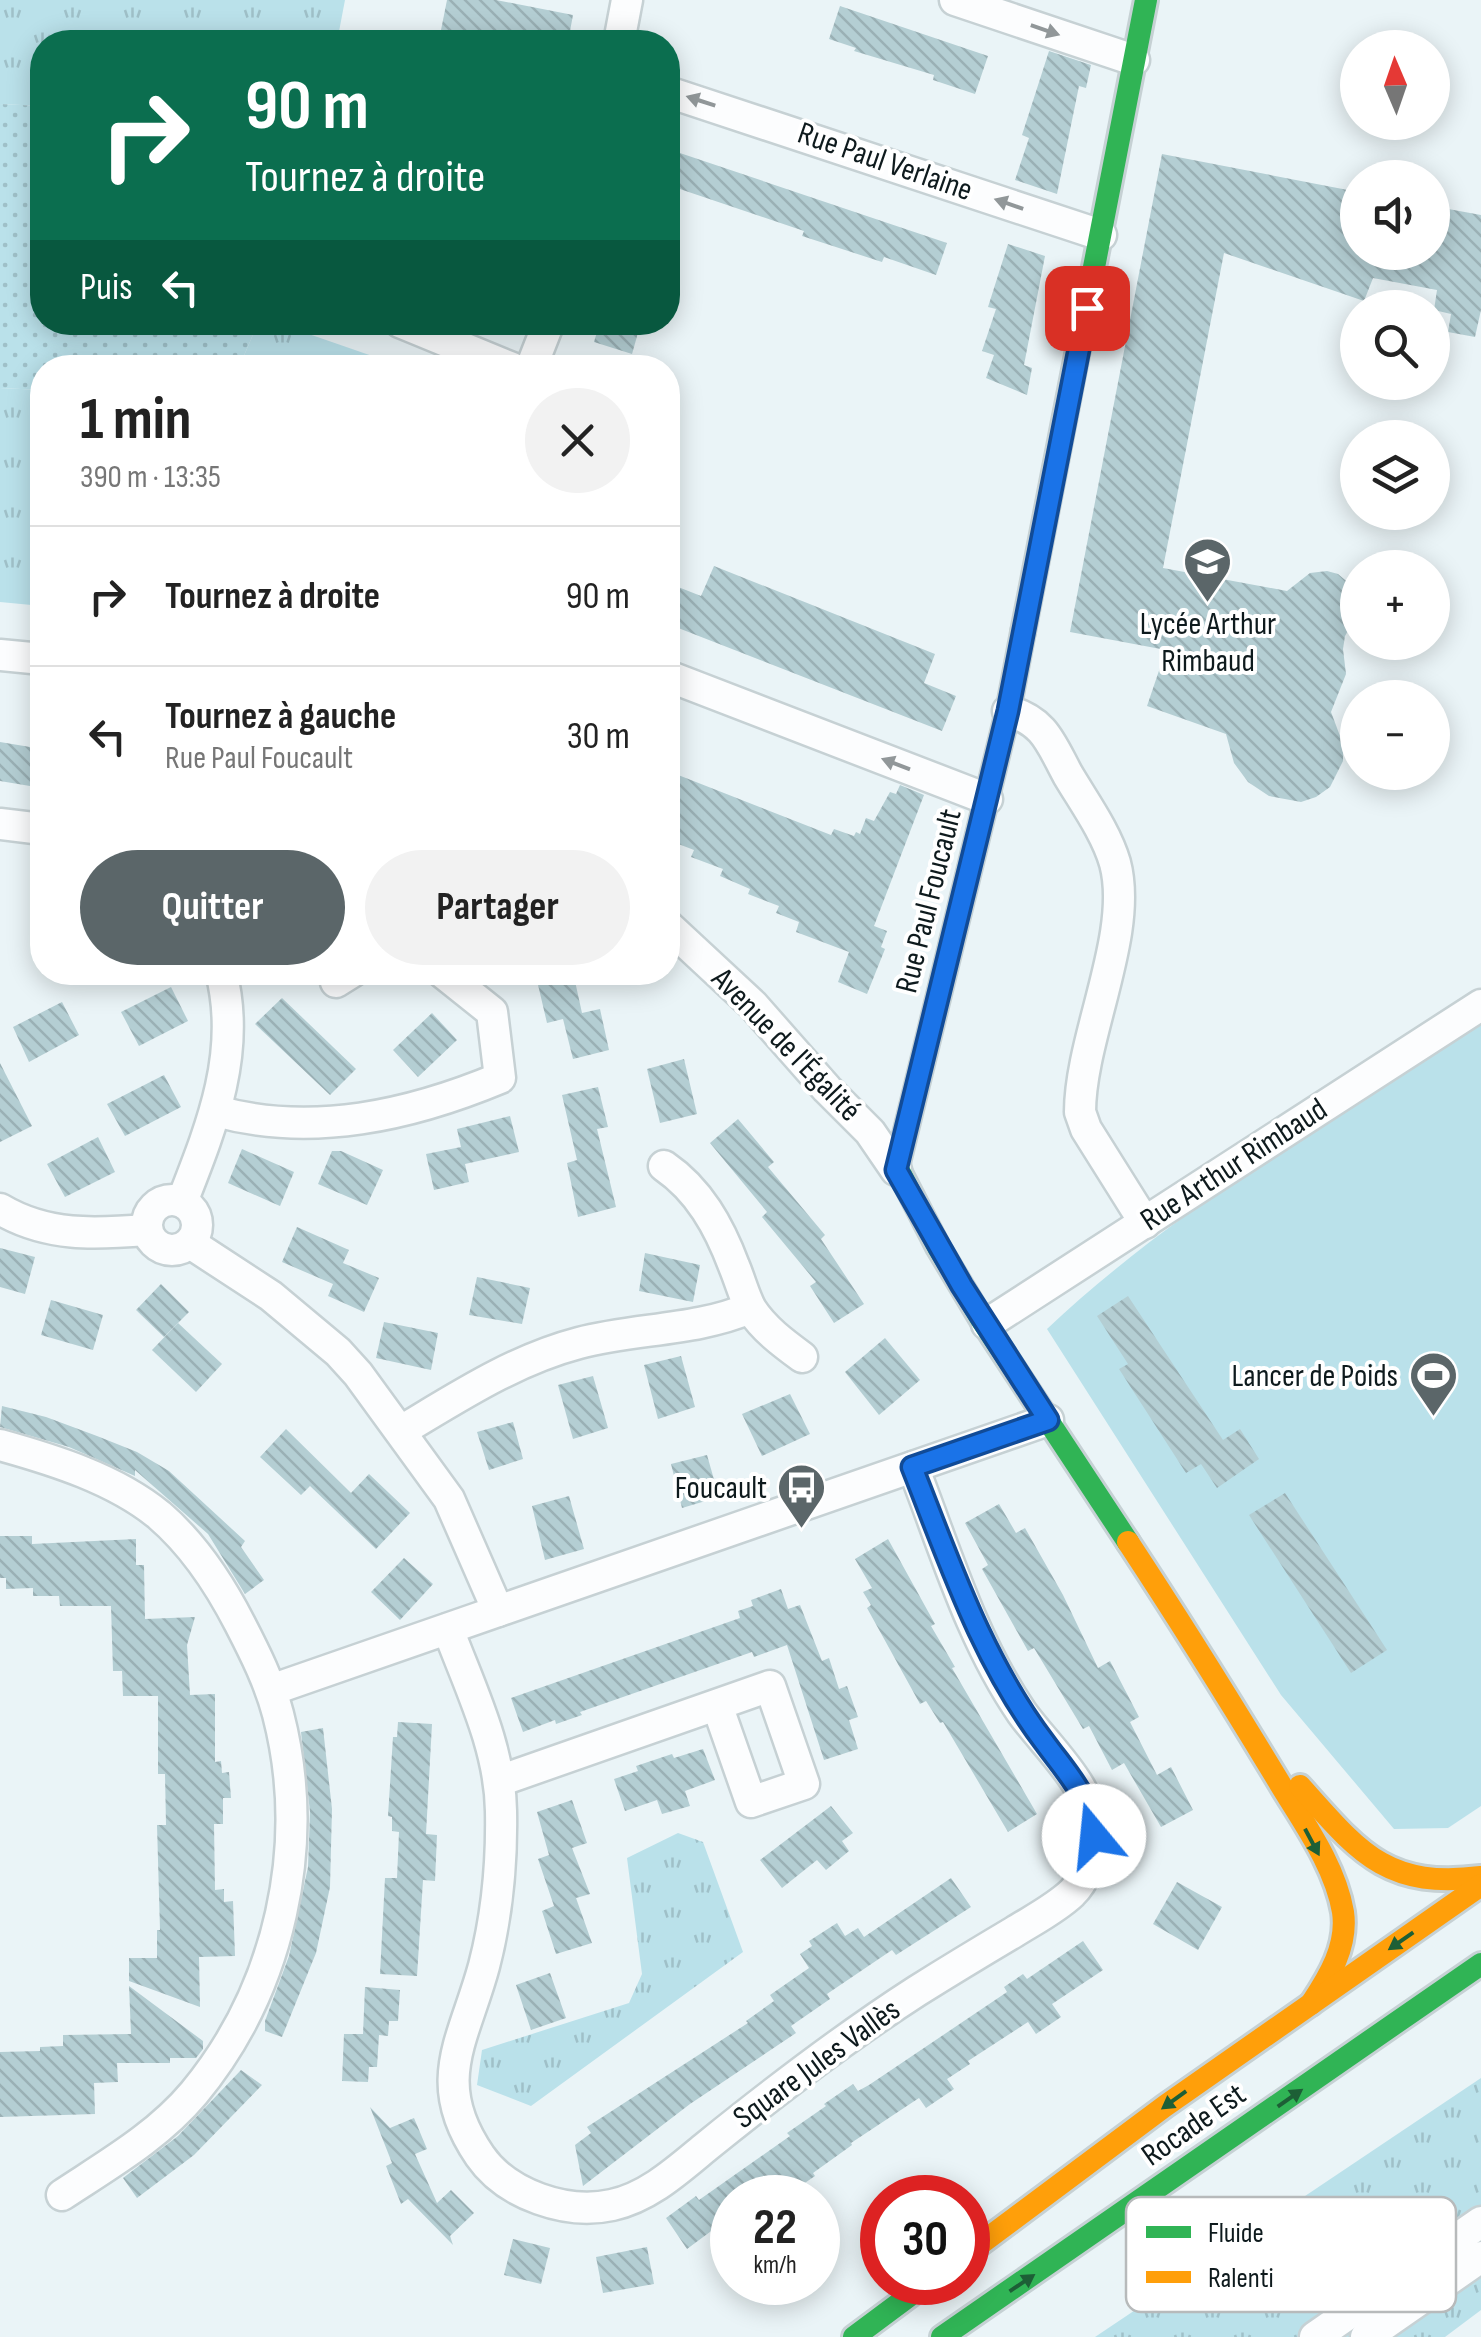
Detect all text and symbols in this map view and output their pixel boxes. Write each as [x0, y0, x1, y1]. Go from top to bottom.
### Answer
one-way arrow [1030, 23, 1060, 38]
north arrow [1340, 30, 1450, 140]
map controls [1340, 30, 1450, 790]
text: 90 m [245, 65, 369, 149]
icon: right [80, 70, 210, 200]
one-way arrow [685, 92, 715, 107]
street label: Rue Paul Verlaine [793, 114, 977, 210]
text: Tournez à droite [245, 150, 485, 205]
button: sound [1340, 160, 1450, 270]
one-way arrow [993, 195, 1023, 210]
icon: left [153, 260, 208, 315]
text: Puis [80, 265, 133, 310]
pin [1045, 266, 1130, 351]
icon: arrive [1060, 281, 1115, 336]
button: search [1340, 290, 1450, 400]
text: 1 min [80, 384, 192, 456]
button: close [525, 388, 630, 493]
button: layers [1340, 420, 1450, 530]
text: 390 m · 13:35 [80, 458, 221, 497]
school or university icon: Lycée Arthur Rimbaud [1182, 536, 1234, 604]
button: + [1340, 550, 1450, 660]
icon: right [80, 569, 135, 624]
text: Tournez à droite [165, 574, 380, 619]
text: 90 m [566, 574, 630, 619]
place label: Lycée Arthur Rimbaud [1140, 605, 1276, 681]
button: − [1340, 680, 1450, 790]
text: Tournez à gauche [165, 694, 396, 739]
icon: left [80, 709, 135, 764]
text: 30 m [567, 714, 630, 759]
text: Rue Paul Foucault [165, 739, 353, 778]
one-way arrow [881, 756, 911, 772]
street label: Rue Paul Foucault [887, 805, 971, 997]
button: Quitter [80, 850, 345, 965]
button: Partager [365, 850, 630, 965]
street label: Avenue de l'Égalité [702, 959, 869, 1130]
street label: Rue Arthur Rimbaud [1133, 1090, 1335, 1240]
sports icon: Lancer de Poids [1407, 1350, 1459, 1418]
place label: Lancer de Poids [1231, 1357, 1398, 1396]
bus stop icon: Foucault [776, 1462, 828, 1530]
place label: Foucault [675, 1469, 767, 1508]
position arrow [1042, 1784, 1146, 1888]
one-way arrow [1303, 1827, 1320, 1856]
one-way arrow [1388, 1931, 1414, 1950]
street label: Square Jules Vallès [726, 1990, 908, 2138]
street label: Rocade Est [1134, 2075, 1254, 2175]
one-way arrow [1276, 2089, 1303, 2108]
one-way arrow [1160, 2090, 1187, 2109]
speed limit sign: 30 [860, 2175, 990, 2305]
legend [1126, 2197, 1456, 2312]
text: 22 [753, 2198, 797, 2258]
text: Fluide [1208, 2217, 1264, 2250]
text: km/h [753, 2250, 797, 2281]
text: Ralenti [1208, 2262, 1274, 2295]
one-way arrow [1009, 2274, 1036, 2292]

